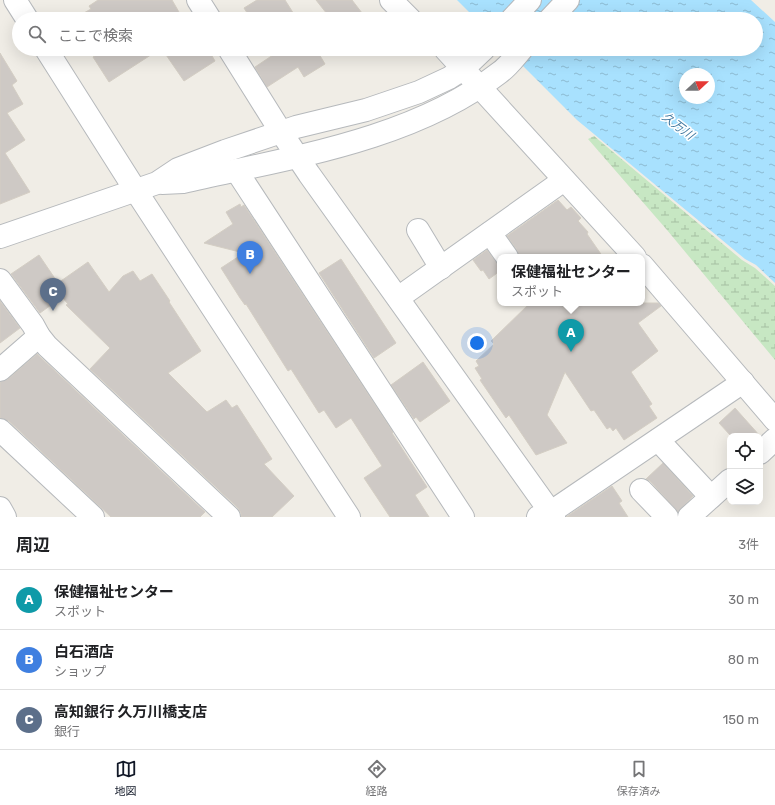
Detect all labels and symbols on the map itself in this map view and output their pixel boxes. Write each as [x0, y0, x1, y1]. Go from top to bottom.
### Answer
north arrow [679, 68, 715, 104]
water label: 久万川 [659, 110, 698, 144]
pin: B [237, 241, 263, 274]
pin: C [40, 278, 66, 311]
pin: A [558, 319, 584, 352]
your location [467, 333, 487, 353]

